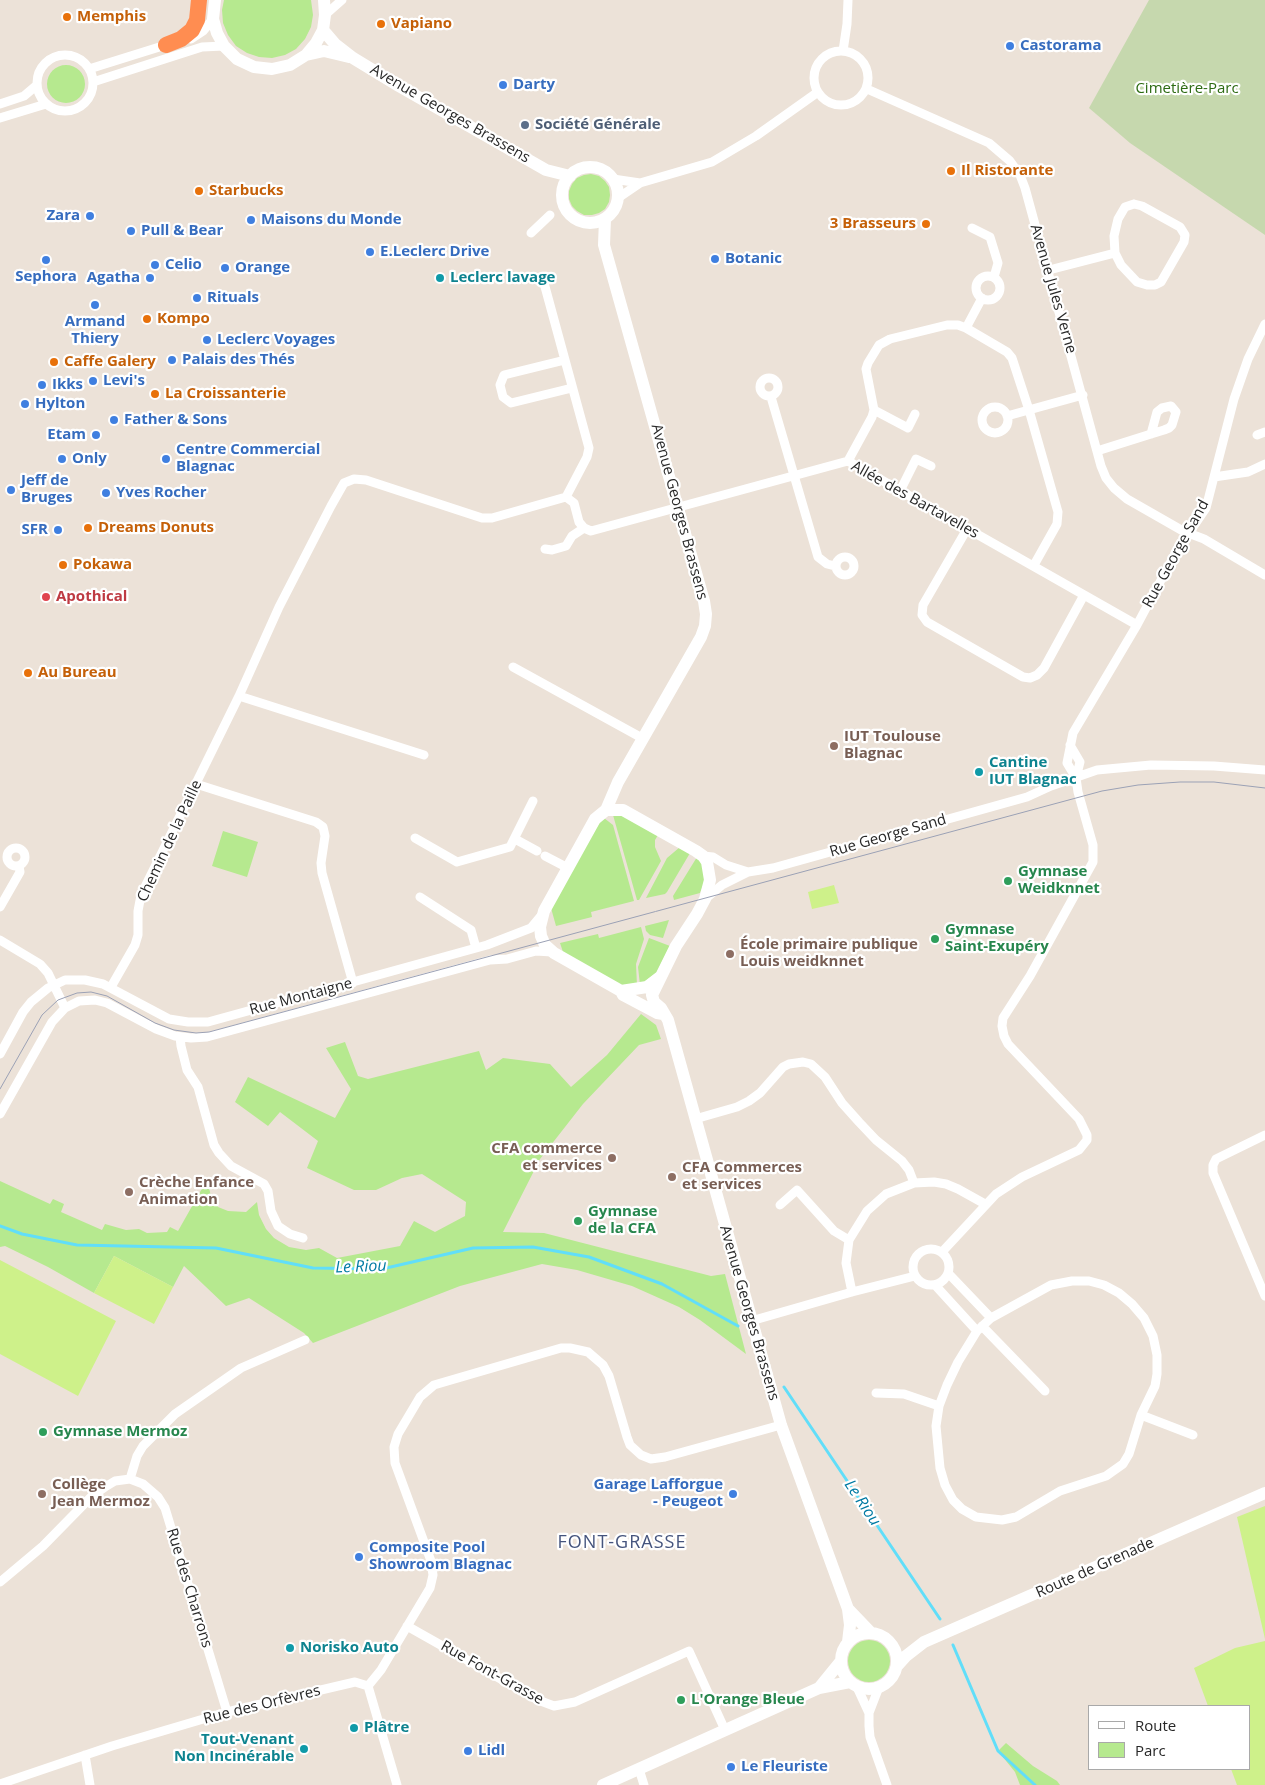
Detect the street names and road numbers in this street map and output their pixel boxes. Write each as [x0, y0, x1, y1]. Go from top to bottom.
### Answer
street label: Avenue Georges Brassens [367, 61, 533, 167]
street label: Avenue Jules Verne [1026, 222, 1080, 356]
street label: Avenue Georges Brassens [647, 422, 711, 602]
street label: Allée des Bartavelles [848, 457, 982, 543]
street label: Rue George Sand [1139, 497, 1213, 611]
street label: Chemin de la Paille [134, 777, 206, 905]
street label: Rue George Sand [828, 811, 948, 861]
street label: Rue Montaigne [248, 975, 354, 1019]
street label: Avenue Georges Brassens [715, 1223, 783, 1403]
street label: Rue des Charrons [162, 1526, 216, 1650]
street label: Route de Grenade [1033, 1534, 1157, 1602]
street label: Rue Font-Grasse [437, 1637, 547, 1709]
street label: Rue des Orfèvres [202, 1682, 322, 1728]

